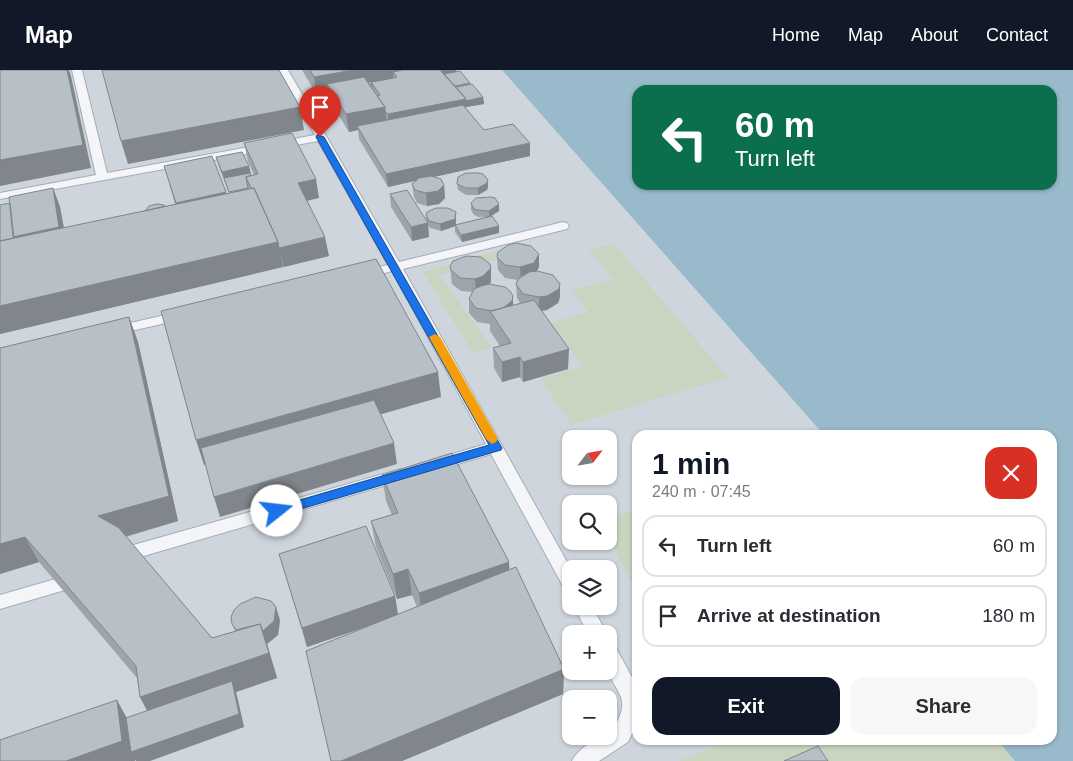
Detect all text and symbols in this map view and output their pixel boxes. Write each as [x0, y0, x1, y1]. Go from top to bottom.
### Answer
text: Map [25, 21, 73, 48]
text: Home [772, 25, 820, 45]
text: Map [848, 25, 883, 45]
text: About [911, 25, 958, 45]
text: Contact [986, 25, 1048, 45]
pin [299, 86, 341, 137]
icon: arrive [306, 93, 334, 121]
icon: left [652, 105, 717, 170]
text: 60 m [735, 105, 815, 144]
text: Turn left [735, 146, 815, 171]
north arrow [562, 430, 618, 485]
map controls [562, 430, 617, 745]
text: 1 min [652, 447, 730, 480]
button: close [985, 447, 1037, 499]
text: 240 m · 07:45 [652, 483, 751, 500]
position arrow [250, 484, 302, 536]
button: search [562, 495, 617, 550]
icon: left [654, 532, 682, 560]
text: Turn left [697, 535, 772, 556]
text: 60 m [993, 535, 1035, 556]
button: layers [562, 560, 617, 615]
icon: arrive [654, 602, 682, 630]
text: Arrive at destination [697, 605, 881, 626]
text: 180 m [982, 605, 1035, 626]
button: + [562, 625, 617, 680]
button: Exit [652, 677, 840, 735]
button: Share [850, 677, 1037, 735]
button: − [562, 690, 617, 745]

